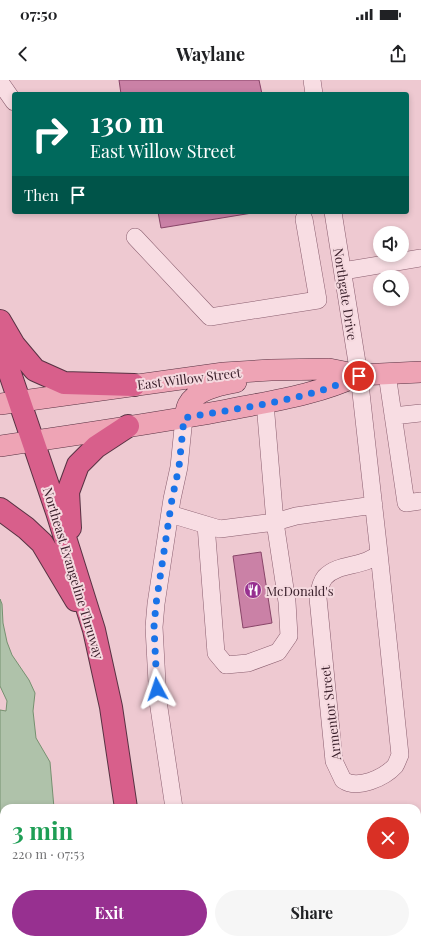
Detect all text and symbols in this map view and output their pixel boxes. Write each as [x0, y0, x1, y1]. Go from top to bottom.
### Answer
text: 07:50 [20, 4, 57, 24]
text: Waylane [176, 42, 245, 66]
icon: back [12, 43, 34, 65]
icon: share [387, 43, 409, 65]
text: 130 m [90, 103, 164, 140]
icon: right [24, 108, 76, 160]
text: East Willow Street [90, 139, 235, 163]
icon: arrive [67, 184, 89, 206]
text: Then [24, 185, 59, 205]
map controls [373, 226, 409, 306]
button: sound [373, 226, 409, 262]
street label: Northgate Drive [330, 247, 362, 342]
button: search [373, 270, 409, 306]
pin [342, 359, 376, 393]
street label: East Willow Street [136, 363, 242, 393]
icon: arrive [348, 365, 370, 387]
street label: Northeast Evangeline Thruway [40, 485, 108, 661]
restaurant icon: McDonald's [243, 580, 263, 600]
place label: McDonald's [266, 582, 334, 599]
street label: Armentor Street [316, 664, 344, 762]
position arrow [136, 668, 178, 710]
text: 3 min [12, 814, 73, 846]
button: close [367, 817, 409, 859]
text: 220 m · 07:53 [12, 845, 85, 862]
button: Exit [12, 890, 207, 936]
button: Share [215, 890, 409, 936]

